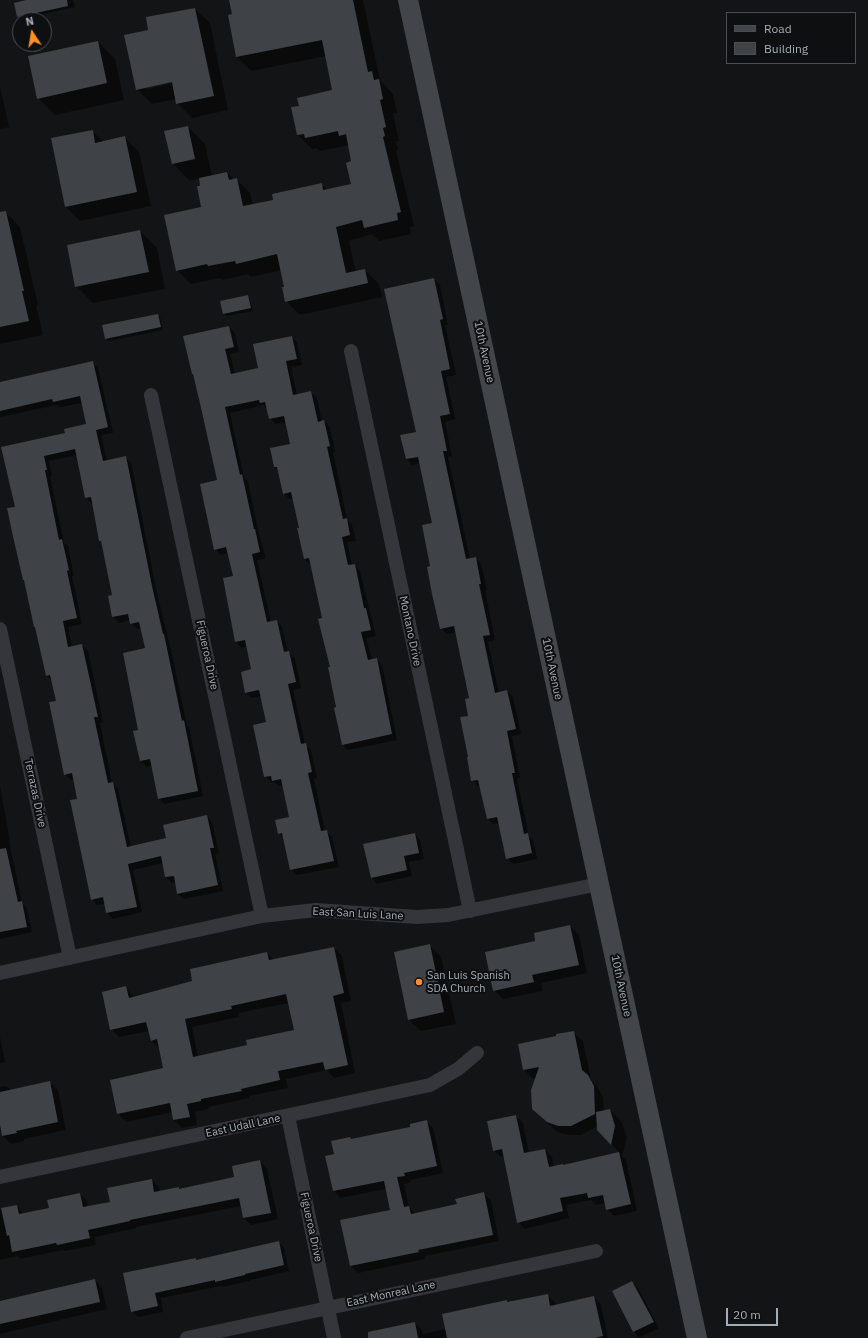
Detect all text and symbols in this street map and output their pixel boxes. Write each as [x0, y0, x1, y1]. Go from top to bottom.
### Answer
north arrow [12, 12, 52, 52]
legend [726, 12, 856, 64]
text: N [24, 14, 35, 29]
text: Road [764, 21, 792, 36]
text: Building [764, 41, 808, 56]
street label: 10th Avenue [471, 320, 497, 384]
street label: Montano Drive [396, 595, 424, 667]
street label: Figueroa Drive [193, 619, 221, 691]
street label: 10th Avenue [539, 637, 565, 701]
street label: Terrazas Drive [21, 757, 49, 829]
street label: East San Luis Lane [312, 905, 404, 923]
street label: 10th Avenue [608, 954, 634, 1018]
place label: San Luis Spanish SDA Church [427, 969, 510, 995]
marker: San Luis Spanish SDA Church [414, 977, 424, 987]
street label: East Udall Lane [204, 1112, 282, 1140]
street label: Figueroa Drive [297, 1191, 325, 1263]
street label: East Monreal Lane [345, 1278, 437, 1310]
scale bar [728, 1300, 780, 1326]
text: 20 m [733, 1307, 761, 1322]

